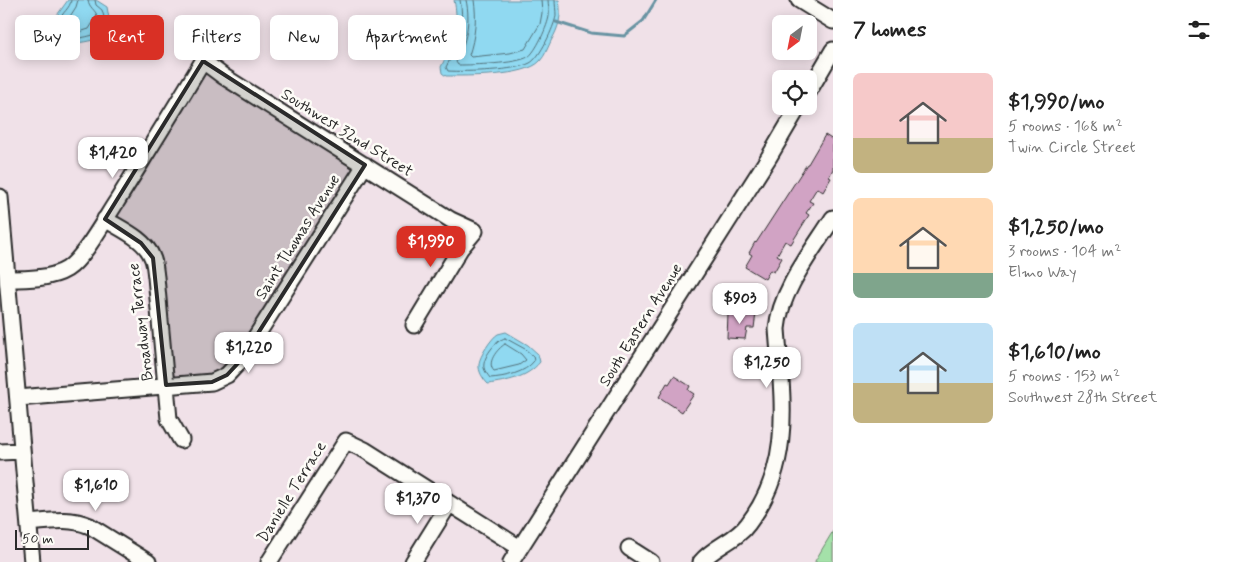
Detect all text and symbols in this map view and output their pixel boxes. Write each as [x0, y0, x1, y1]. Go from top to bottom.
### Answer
chip: Buy [15, 15, 80, 60]
chip: Rent [90, 15, 164, 60]
chip: Filters [174, 15, 260, 60]
chip: New [270, 15, 338, 60]
chip: Apartment [348, 15, 466, 60]
north arrow [772, 15, 818, 60]
map controls [772, 15, 817, 115]
text: 7 homes [853, 16, 926, 44]
icon: filters [1185, 16, 1213, 44]
button: locate [772, 70, 817, 115]
street label: Southwest 32nd Street [277, 84, 417, 182]
text: $1,990/mo [1008, 88, 1104, 116]
icon: home [893, 93, 953, 153]
text: 5 rooms · 168 m² [1008, 116, 1123, 137]
pin: $1,420 [72, 136, 154, 179]
text: Twin Circle Street [1008, 137, 1135, 158]
text: $1,420 [89, 142, 137, 163]
street label: Saint Thomas Avenue [251, 170, 345, 304]
text: $1,250/mo [1008, 213, 1104, 241]
icon: home [893, 218, 953, 278]
pin: $1,990 [390, 226, 472, 268]
text: $1,990 [408, 231, 454, 252]
text: 3 rooms · 104 m² [1008, 241, 1121, 262]
street label: South Eastern Avenue [595, 259, 687, 391]
street label: Broadway Terrace [123, 262, 159, 382]
text: Elmo Way [1008, 262, 1077, 283]
pin: $903 [710, 282, 770, 325]
text: $903 [724, 288, 756, 309]
pin: $1,220 [208, 332, 290, 374]
text: $1,220 [226, 337, 272, 358]
text: $1,610/mo [1008, 338, 1101, 366]
icon: home [893, 343, 953, 403]
pin: $1,250 [726, 346, 808, 389]
text: $1,250 [744, 352, 790, 373]
text: 5 rooms · 153 m² [1008, 366, 1120, 387]
text: Southwest 28th Street [1008, 387, 1157, 408]
street label: Danielle Terrace [252, 437, 332, 547]
pin: $1,610 [55, 470, 137, 512]
text: $1,610 [74, 475, 118, 496]
pin: $1,370 [377, 482, 459, 525]
text: $1,370 [396, 488, 440, 509]
scale bar [15, 527, 89, 550]
text: 50 m [22, 530, 53, 548]

